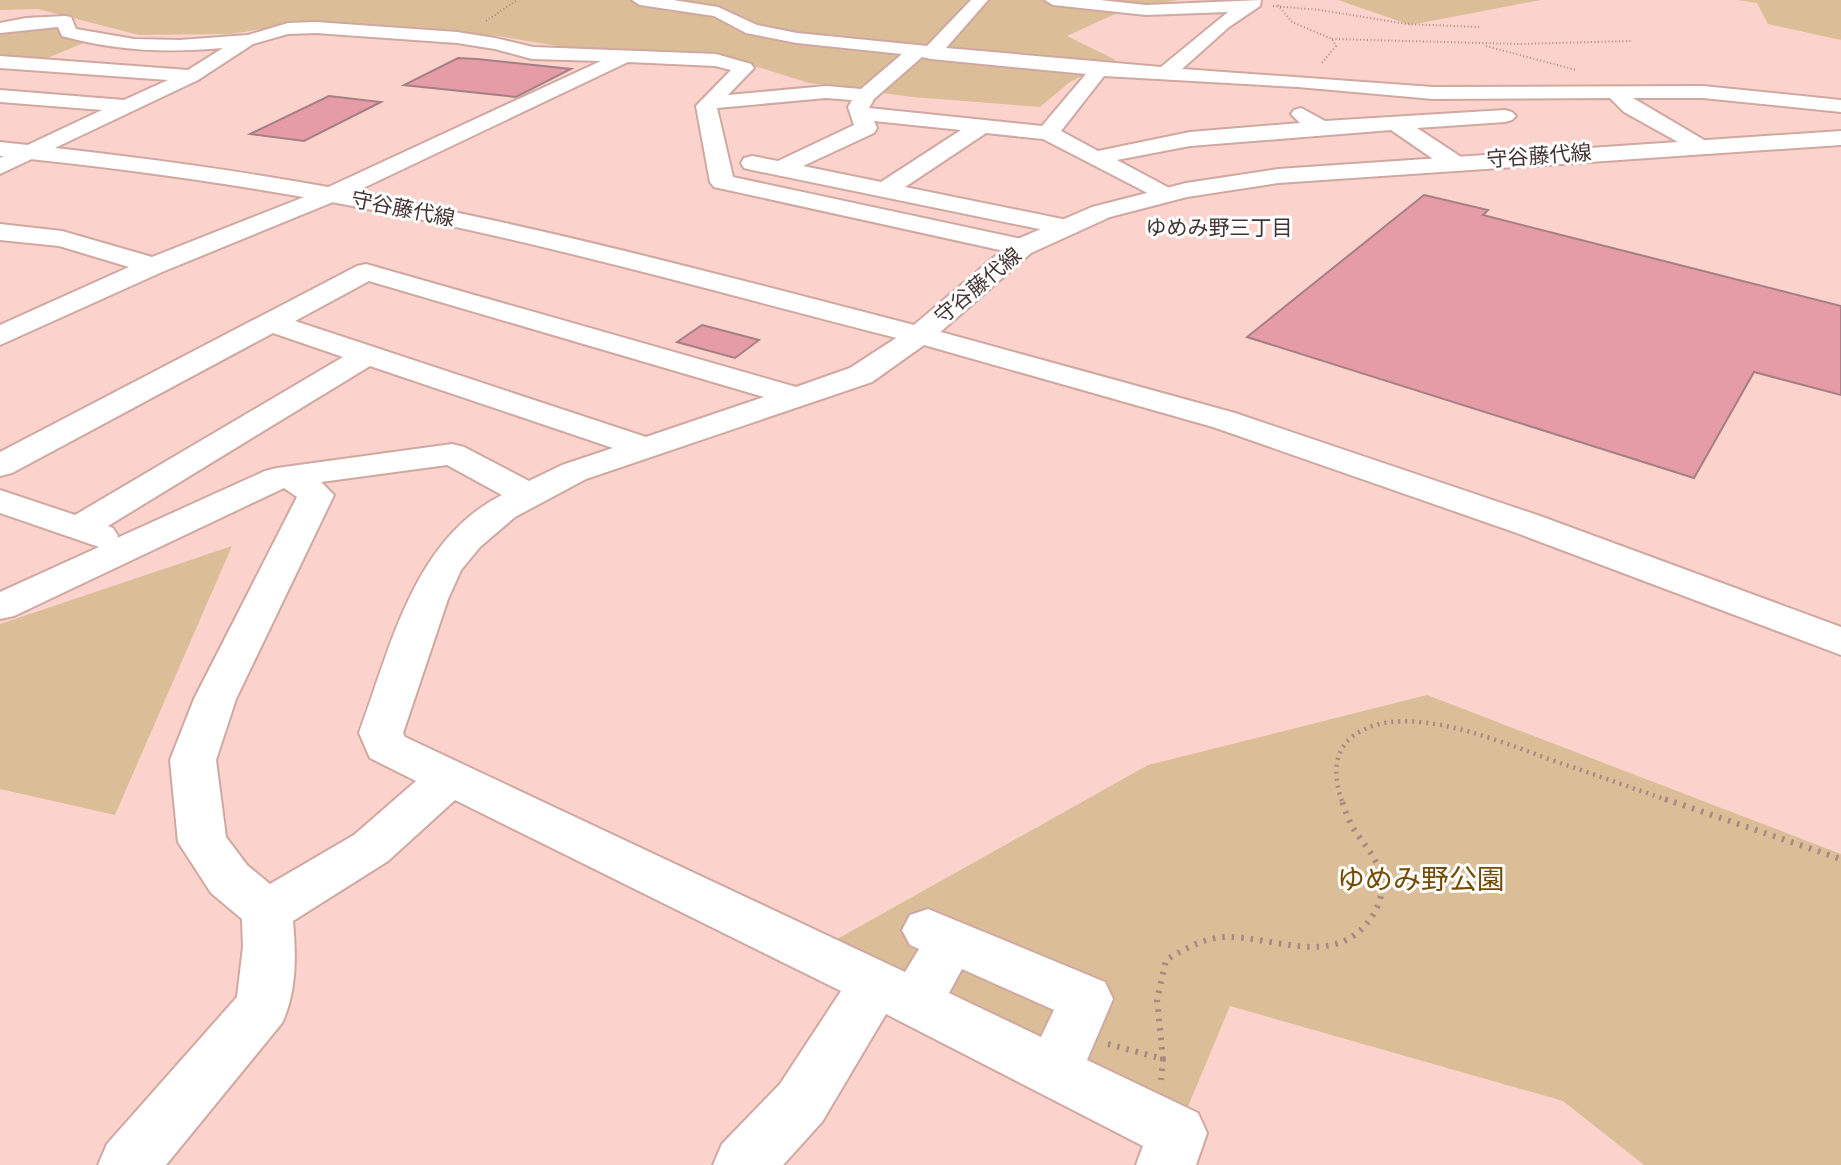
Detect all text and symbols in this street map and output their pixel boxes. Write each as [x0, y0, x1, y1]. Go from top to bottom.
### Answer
street label: 守谷藤代線 [1486, 140, 1592, 173]
street label: 守谷藤代線 [349, 187, 457, 232]
district label: ゆめみ野三丁目 [1146, 216, 1293, 241]
street label: 守谷藤代線 [930, 243, 1027, 330]
park label: ゆめみ野公園 [1337, 864, 1505, 897]

